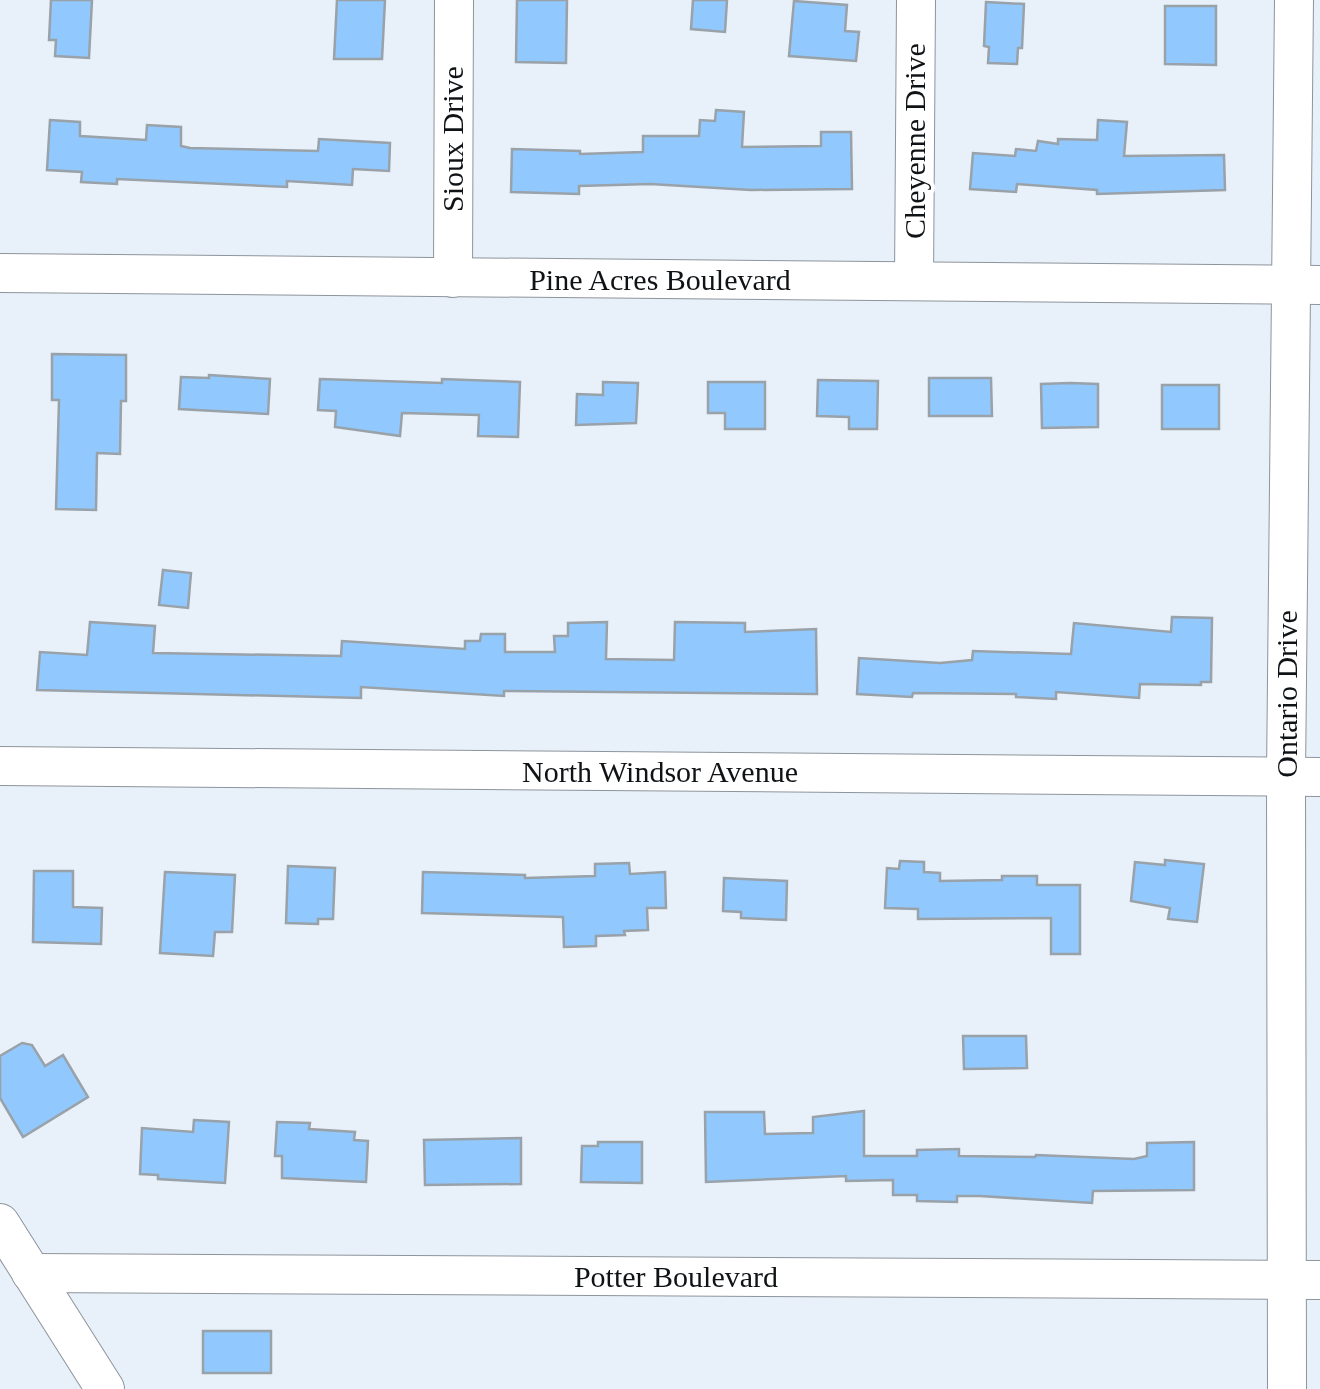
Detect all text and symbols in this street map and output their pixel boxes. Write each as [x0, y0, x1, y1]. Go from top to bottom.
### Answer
street label: Cheyenne Drive [898, 43, 931, 239]
street label: Sioux Drive [436, 66, 469, 212]
street label: Pine Acres Boulevard [529, 263, 791, 296]
street label: Ontario Drive [1270, 610, 1303, 778]
street label: North Windsor Avenue [522, 755, 798, 788]
street label: Potter Boulevard [574, 1260, 778, 1293]

